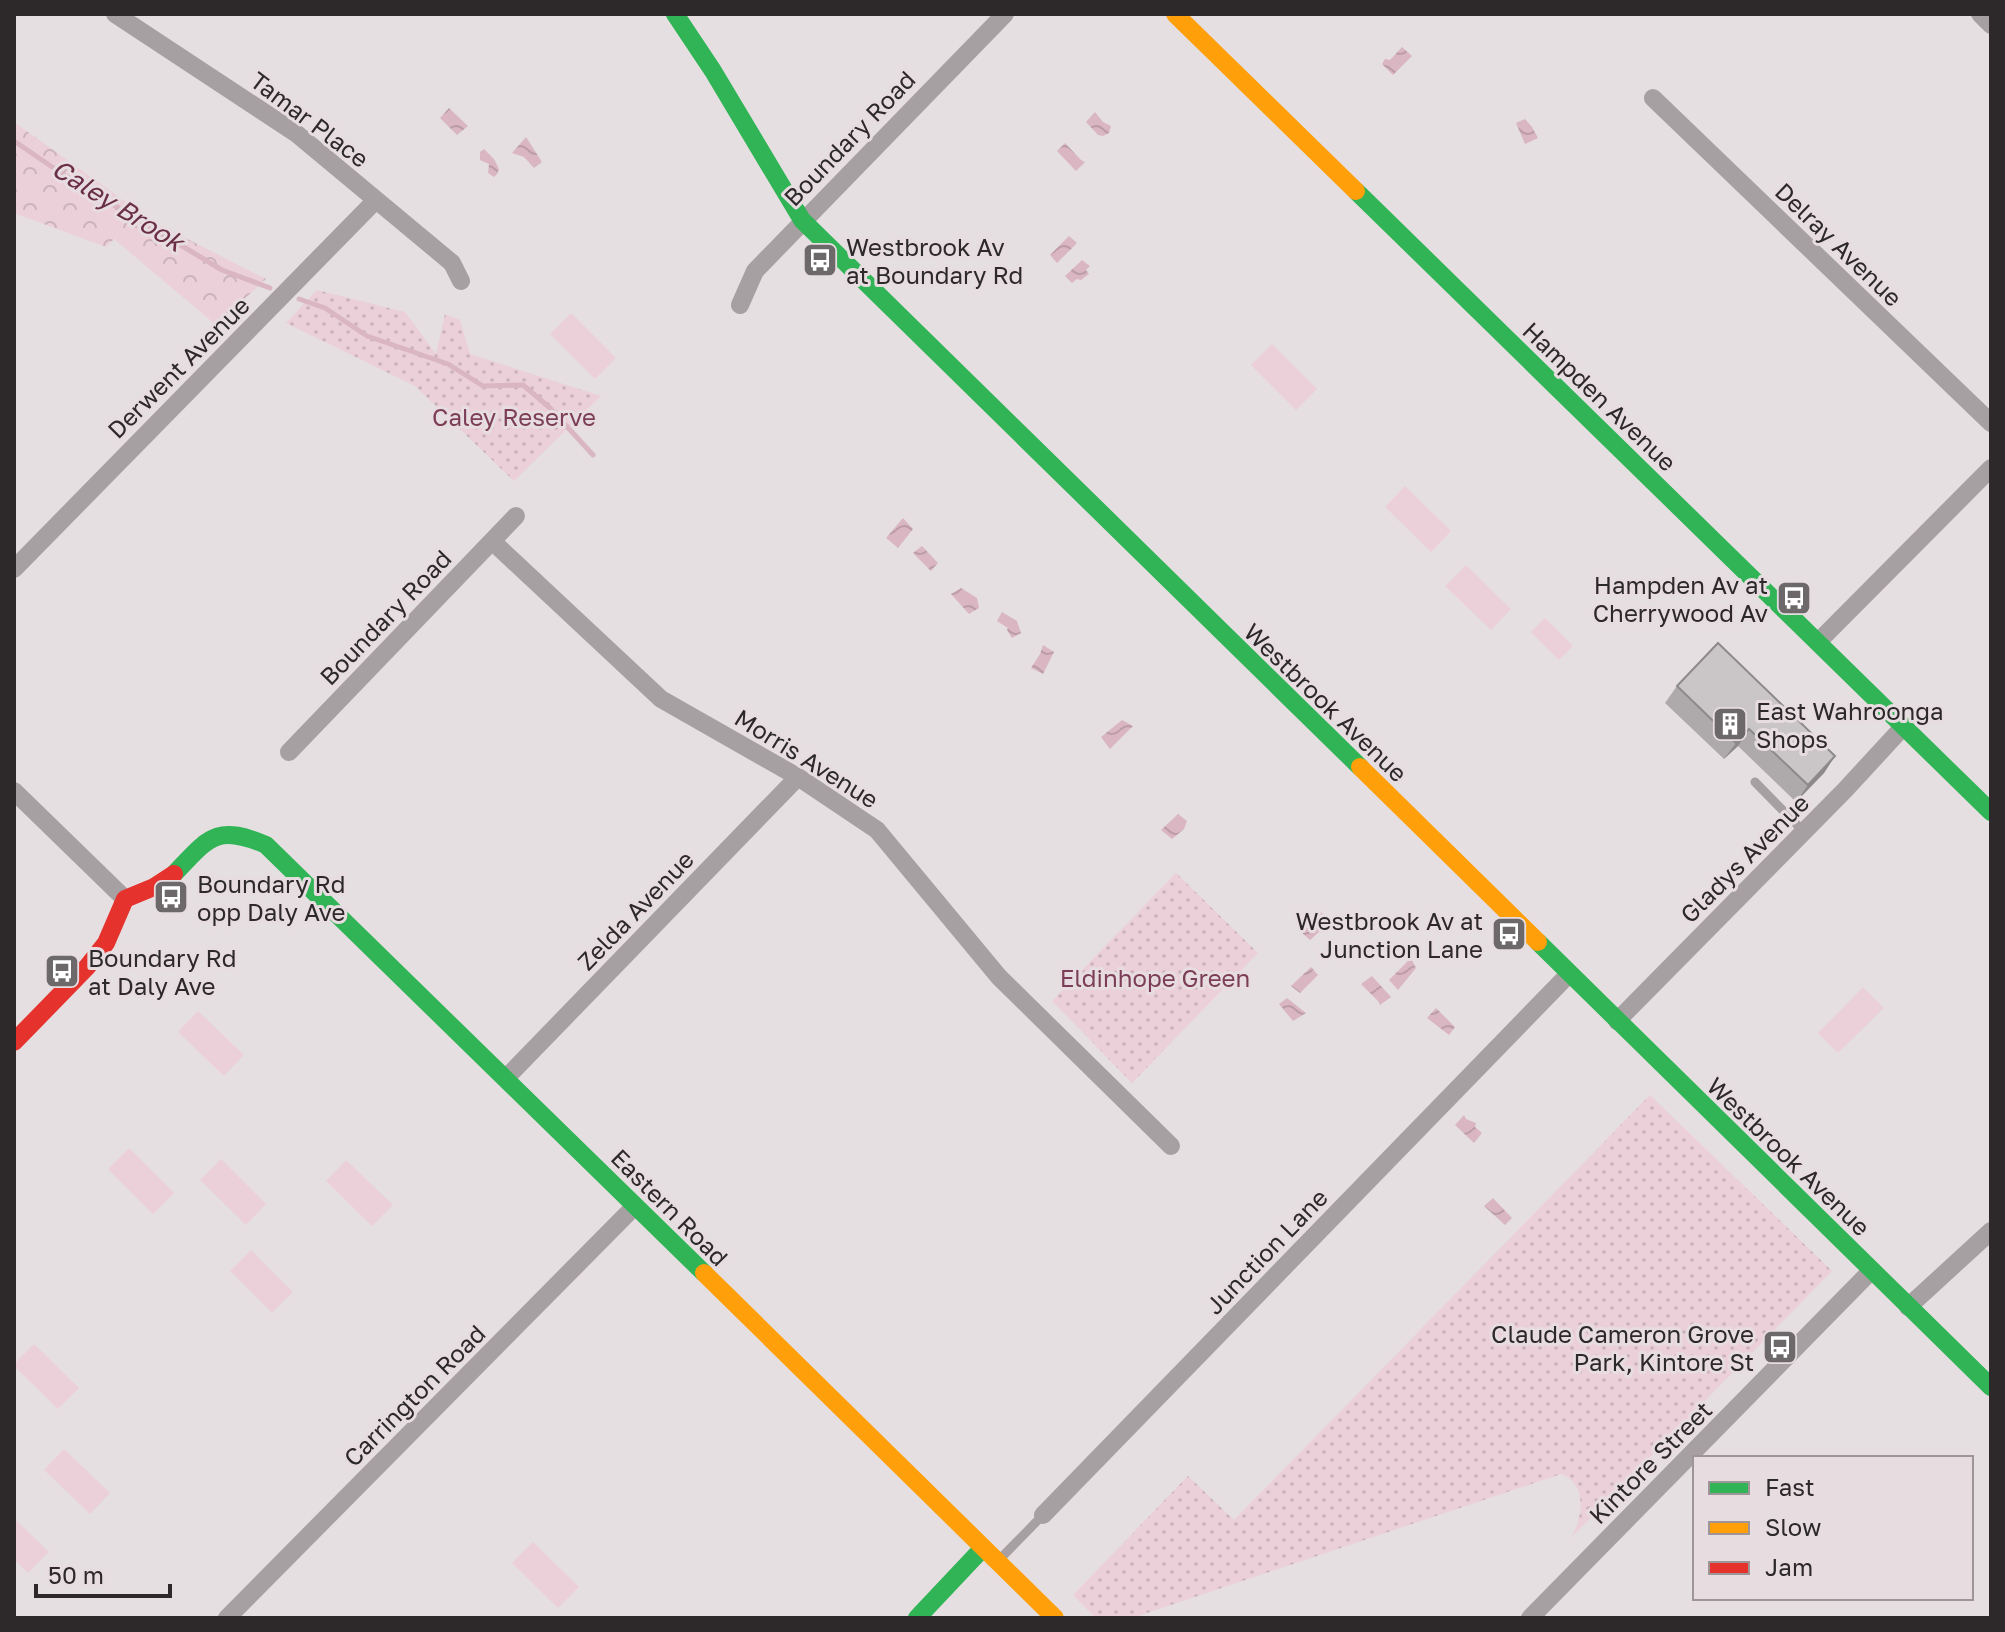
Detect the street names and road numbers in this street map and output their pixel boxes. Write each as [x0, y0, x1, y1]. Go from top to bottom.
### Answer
street label: Boundary Road [777, 64, 921, 212]
street label: Tamar Place [245, 65, 375, 173]
street label: Delray Avenue [1770, 176, 1908, 312]
street label: Derwent Avenue [101, 290, 255, 444]
street label: Hampden Avenue [1517, 315, 1683, 477]
street label: Boundary Road [313, 543, 457, 691]
street label: Westbrook Avenue [1238, 617, 1414, 787]
street label: Morris Avenue [730, 702, 884, 814]
street label: Gladys Avenue [1674, 788, 1814, 928]
street label: Zelda Avenue [571, 844, 699, 976]
street label: Westbrook Avenue [1701, 1071, 1877, 1241]
street label: Eastern Road [606, 1143, 734, 1271]
street label: Junction Lane [1199, 1182, 1333, 1320]
street label: Carrington Road [337, 1318, 491, 1472]
street label: Kintore Street [1583, 1395, 1717, 1529]

